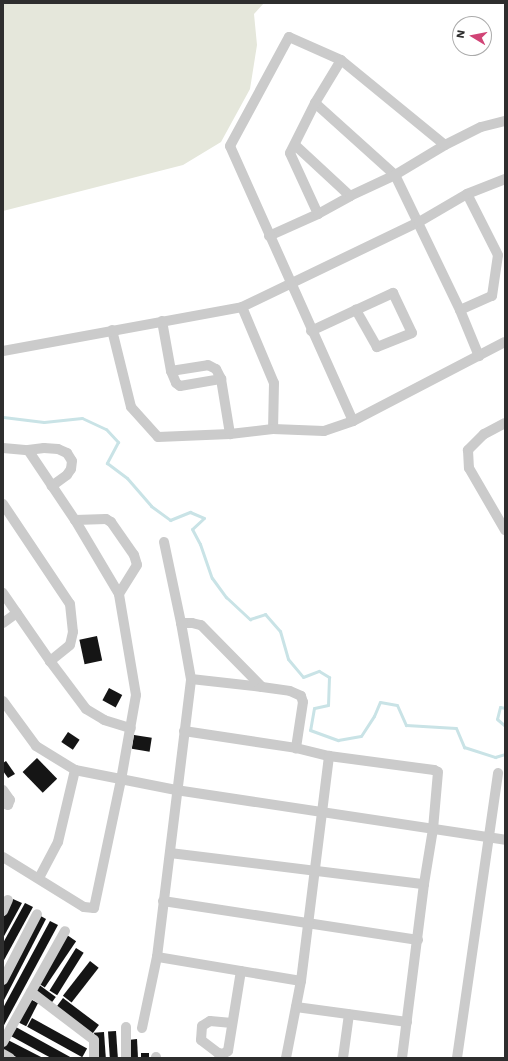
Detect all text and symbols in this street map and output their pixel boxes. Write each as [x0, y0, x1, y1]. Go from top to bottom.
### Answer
north arrow [452, 16, 492, 56]
text: N [454, 29, 468, 39]

